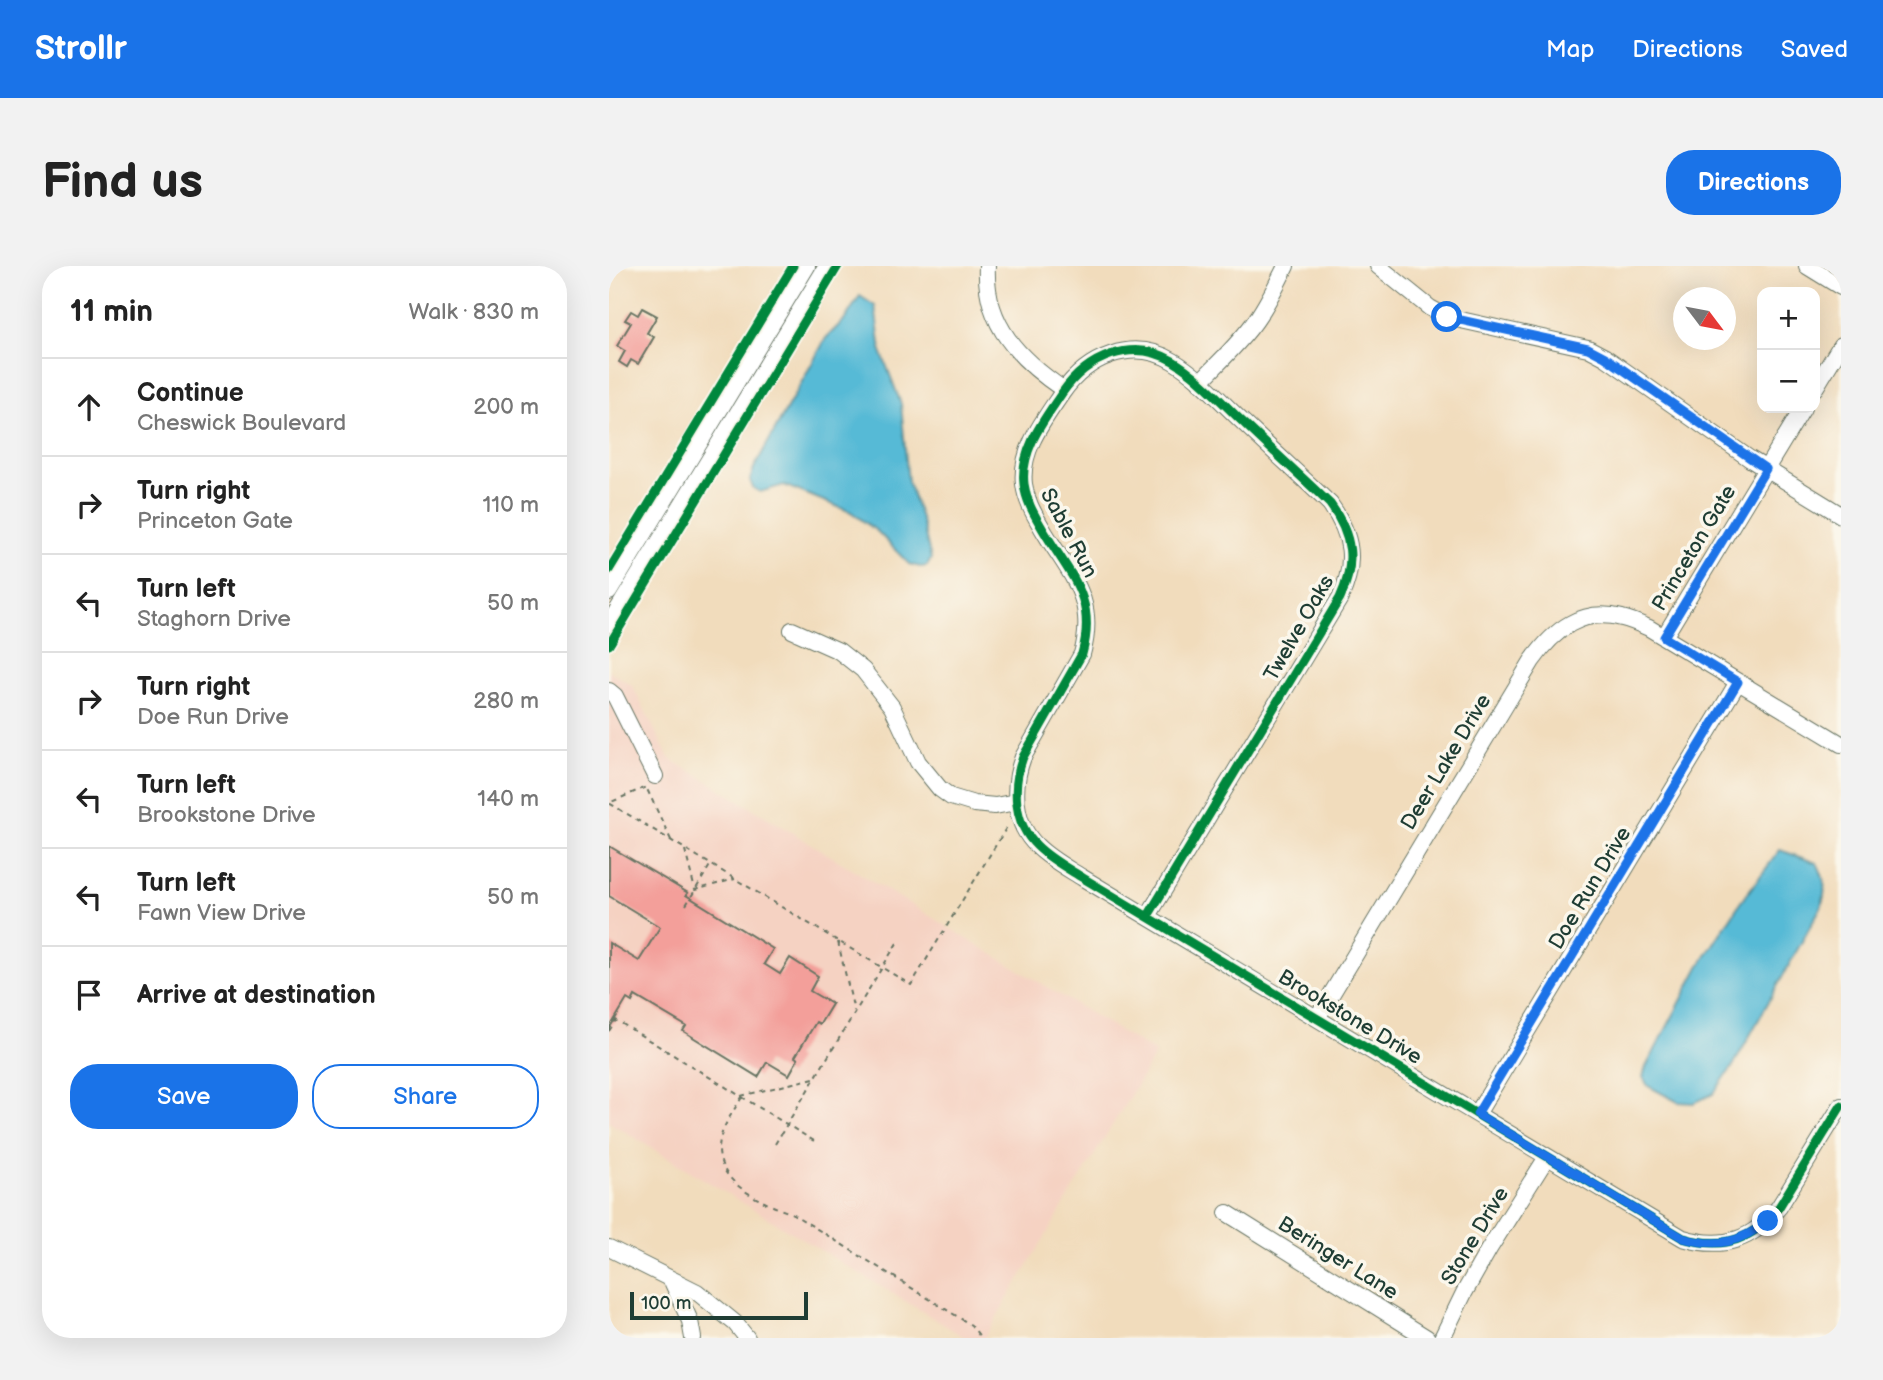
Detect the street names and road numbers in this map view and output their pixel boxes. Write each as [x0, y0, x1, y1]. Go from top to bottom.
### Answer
street label: Princeton Gate [1647, 481, 1741, 615]
street label: Sable Run [1035, 484, 1103, 582]
street label: Twelve Oaks [1259, 571, 1339, 685]
street label: Deer Lake Drive [1396, 690, 1496, 834]
street label: Doe Run Drive [1544, 822, 1636, 954]
street label: Brookstone Drive [1274, 964, 1426, 1070]
street label: Stone Drive [1436, 1183, 1514, 1289]
street label: Beringer Lane [1273, 1211, 1403, 1305]

